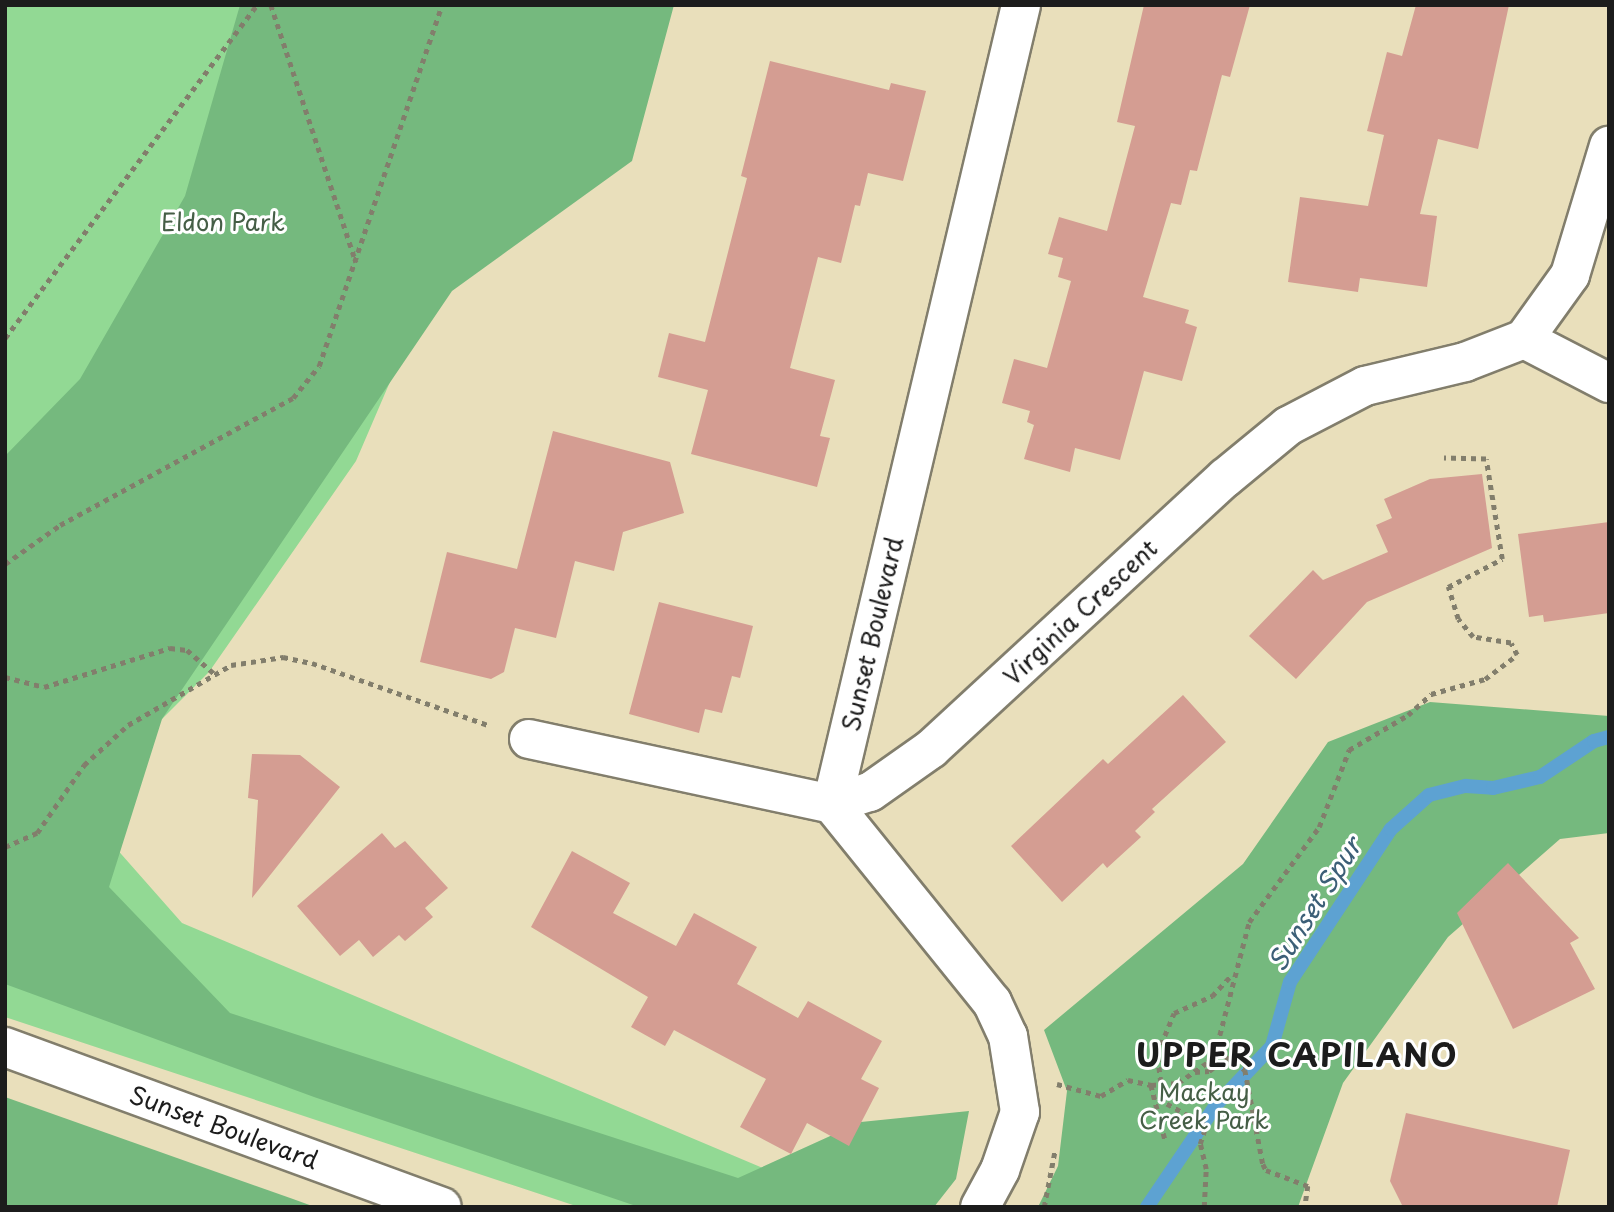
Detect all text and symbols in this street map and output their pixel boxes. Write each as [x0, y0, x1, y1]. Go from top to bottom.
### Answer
park label: Eldon Park [161, 208, 285, 236]
street label: Sunset Boulevard [835, 533, 909, 735]
street label: Virginia Crescent [997, 534, 1163, 690]
water label: Sunset Spur [1260, 831, 1368, 977]
district label: UPPER CAPILANO [1137, 1035, 1457, 1073]
park label: Mackay Creek Park [1138, 1078, 1270, 1134]
street label: Sunset Boulevard [125, 1079, 323, 1175]

